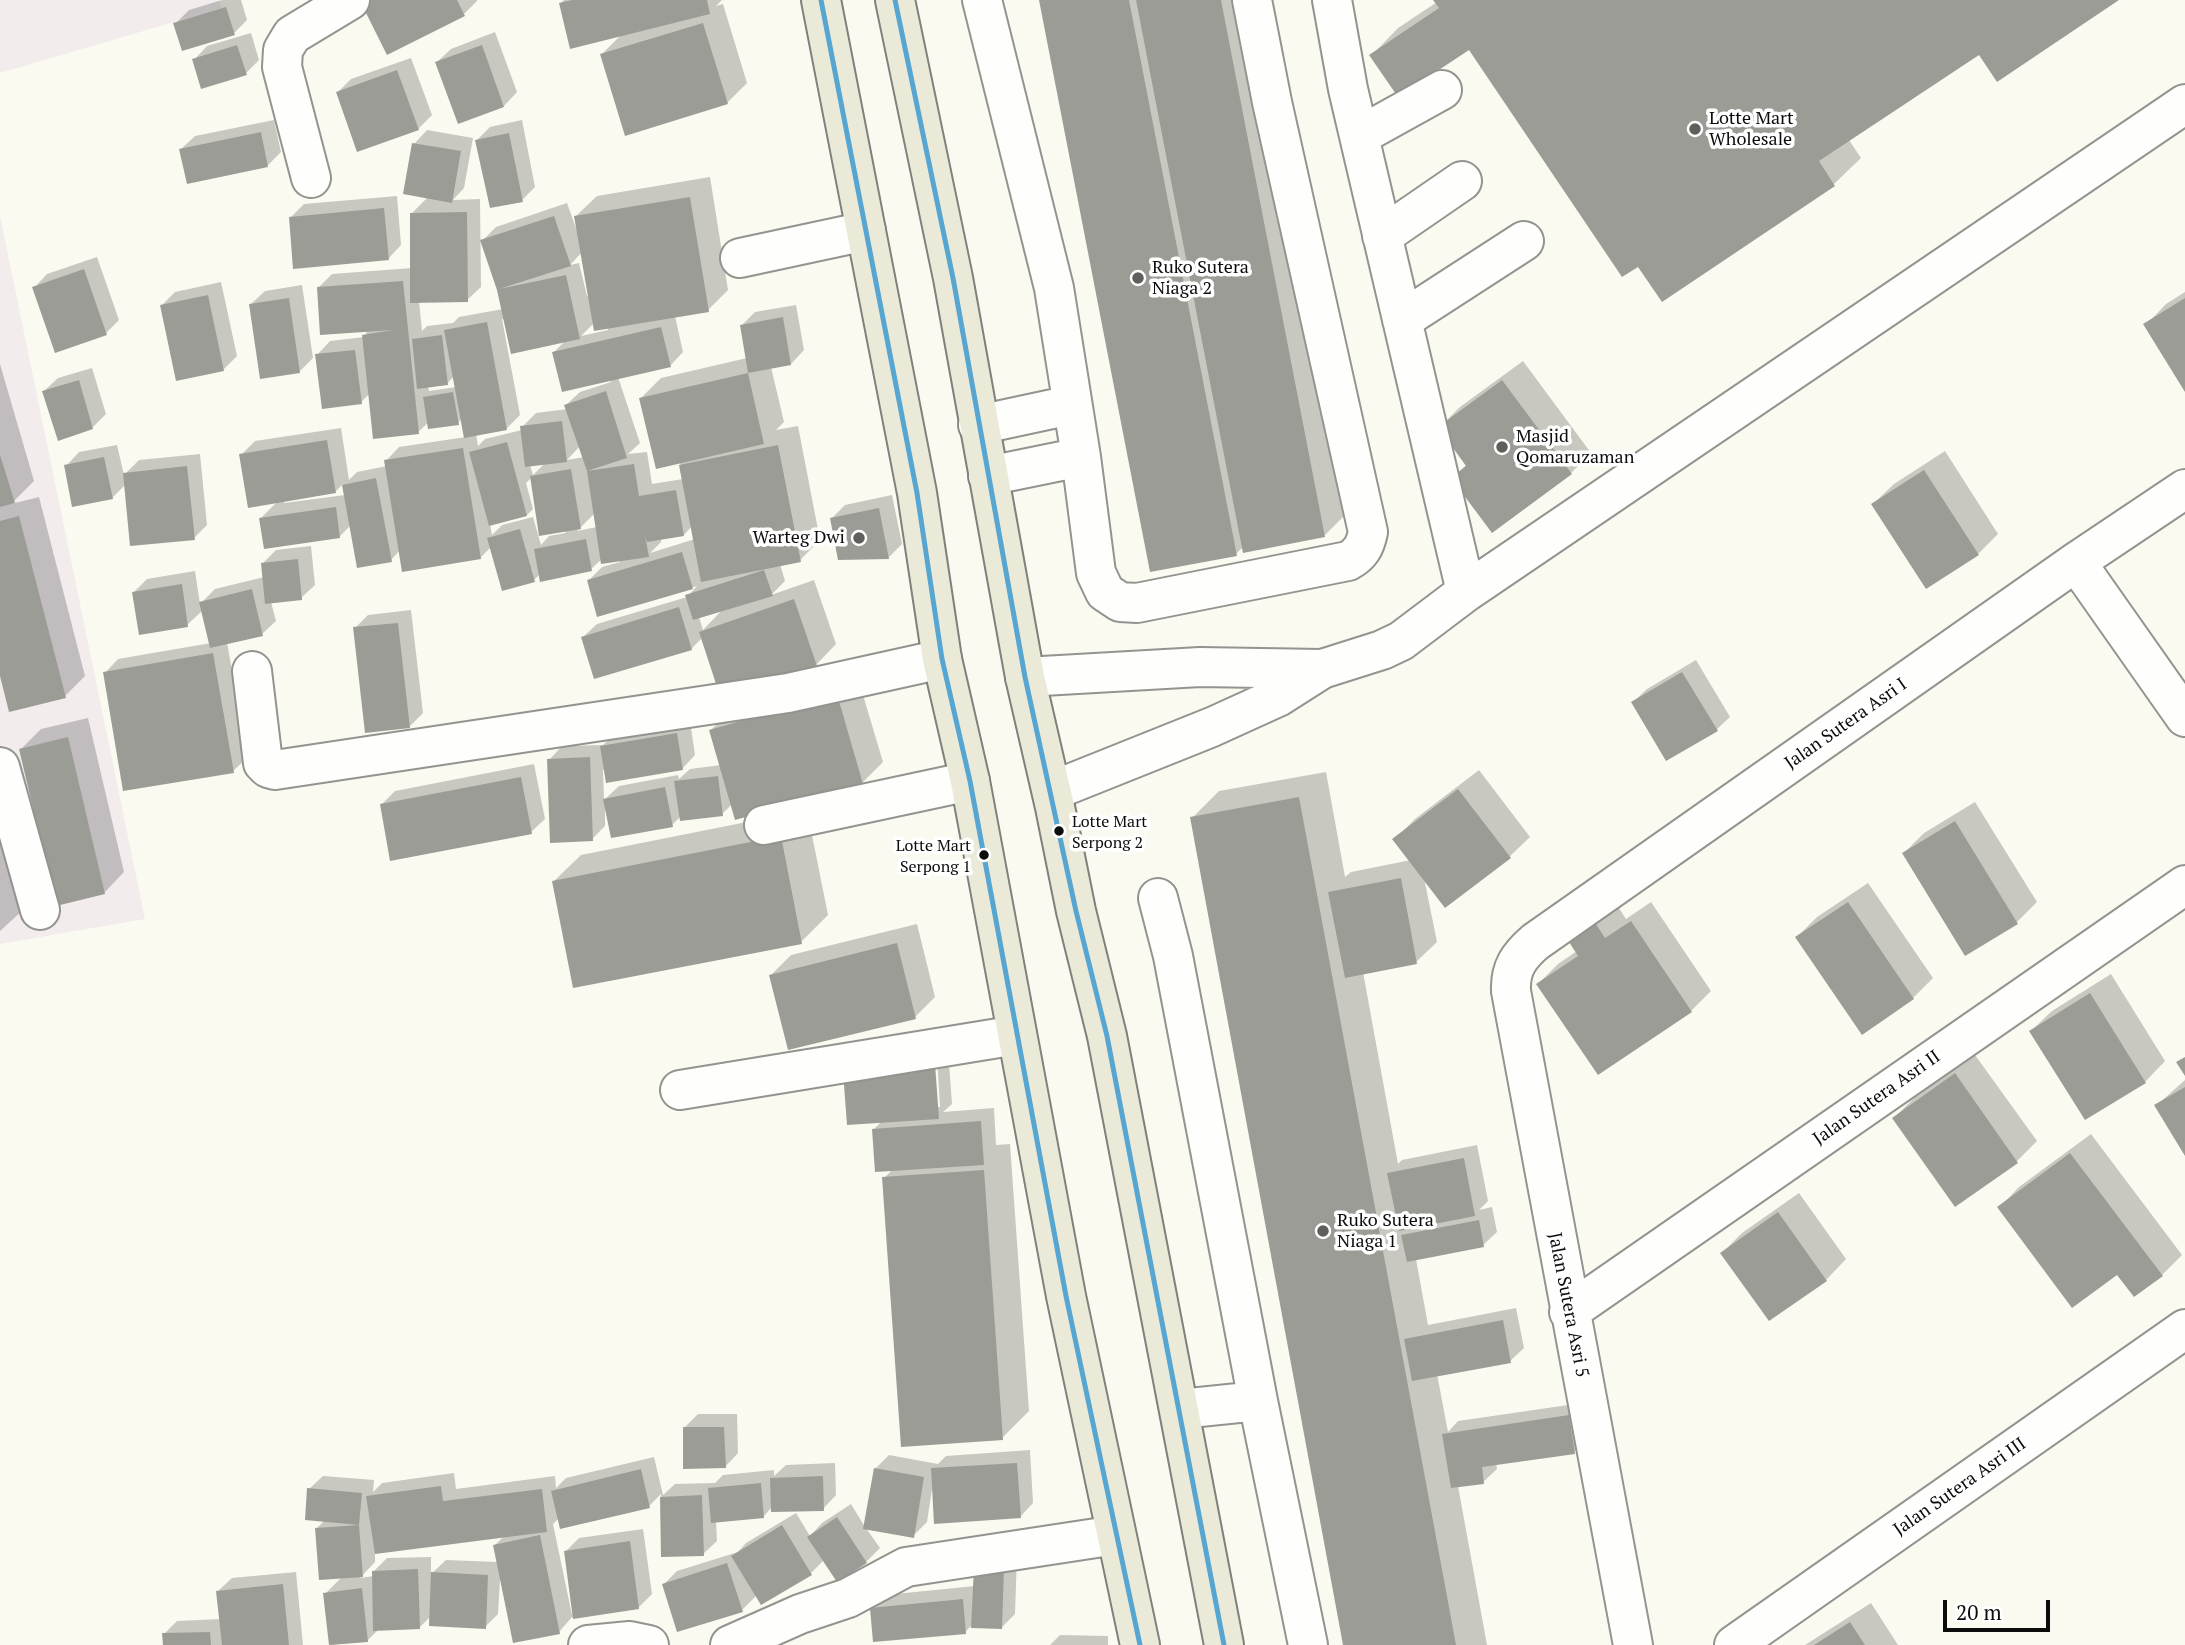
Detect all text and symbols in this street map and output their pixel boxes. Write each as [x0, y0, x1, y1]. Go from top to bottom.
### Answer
place label: Lotte Mart Wholesale [1709, 108, 1794, 150]
marker: Lotte Mart Wholesale [1687, 121, 1703, 137]
place label: Ruko Sutera Niaga 2 [1152, 257, 1249, 300]
marker: Ruko Sutera Niaga 2 [1130, 270, 1146, 286]
place label: Masjid Qomaruzaman [1516, 426, 1634, 468]
marker: Masjid Qomaruzaman [1494, 439, 1510, 455]
place label: Warteg Dwi [753, 527, 845, 549]
marker: Warteg Dwi [851, 530, 867, 546]
street label: Jalan Sutera Asri I [1781, 674, 1911, 774]
place label: Lotte Mart Serpong 2 [1072, 812, 1147, 850]
marker: Lotte Mart Serpong 2 [1052, 824, 1066, 838]
place label: Lotte Mart Serpong 1 [896, 836, 971, 874]
marker: Lotte Mart Serpong 1 [977, 848, 991, 862]
street label: Jalan Sutera Asri II [1809, 1046, 1945, 1150]
place label: Ruko Sutera Niaga 1 [1337, 1210, 1434, 1252]
marker: Ruko Sutera Niaga 1 [1315, 1223, 1331, 1239]
street label: Jalan Sutera Asri 5 [1543, 1231, 1593, 1379]
street label: Jalan Sutera Asri III [1890, 1433, 2030, 1541]
scale bar [1947, 1586, 2054, 1630]
text: 20 m [1956, 1598, 2002, 1626]

